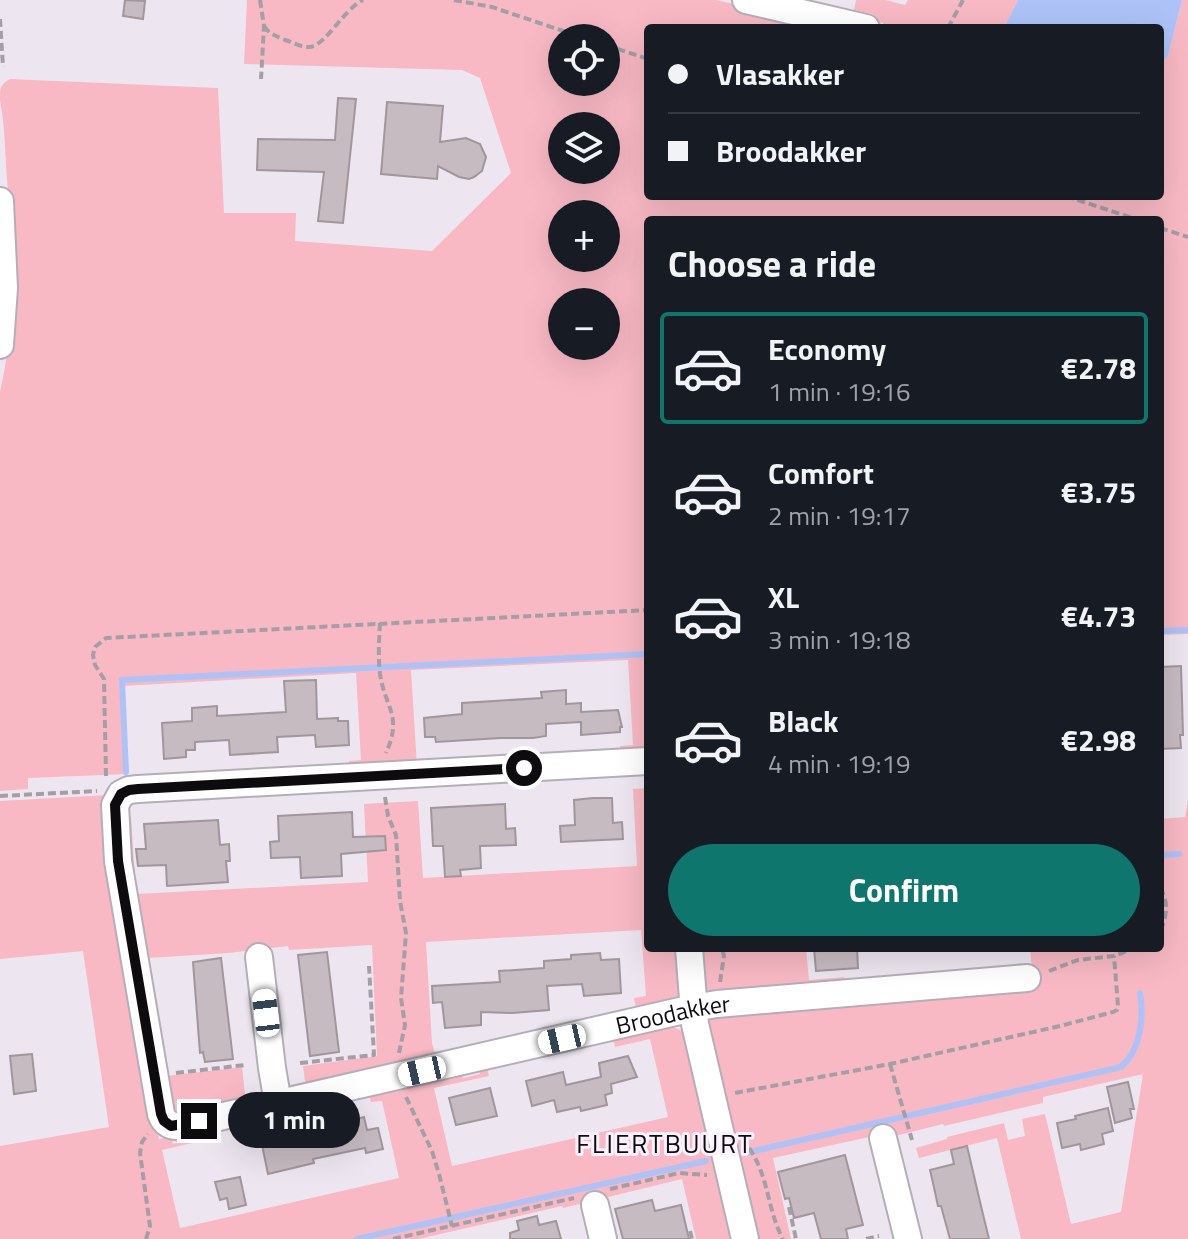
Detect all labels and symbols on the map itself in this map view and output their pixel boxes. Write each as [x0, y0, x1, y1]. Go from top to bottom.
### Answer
route start [506, 750, 542, 786]
street label: Broodakker [612, 985, 731, 1043]
car [251, 988, 281, 1038]
car [536, 1022, 588, 1056]
car [396, 1054, 448, 1088]
callout: 1 min [227, 1093, 359, 1149]
route end [181, 1103, 217, 1139]
district label: FLIERTBUURT [576, 1124, 754, 1163]

